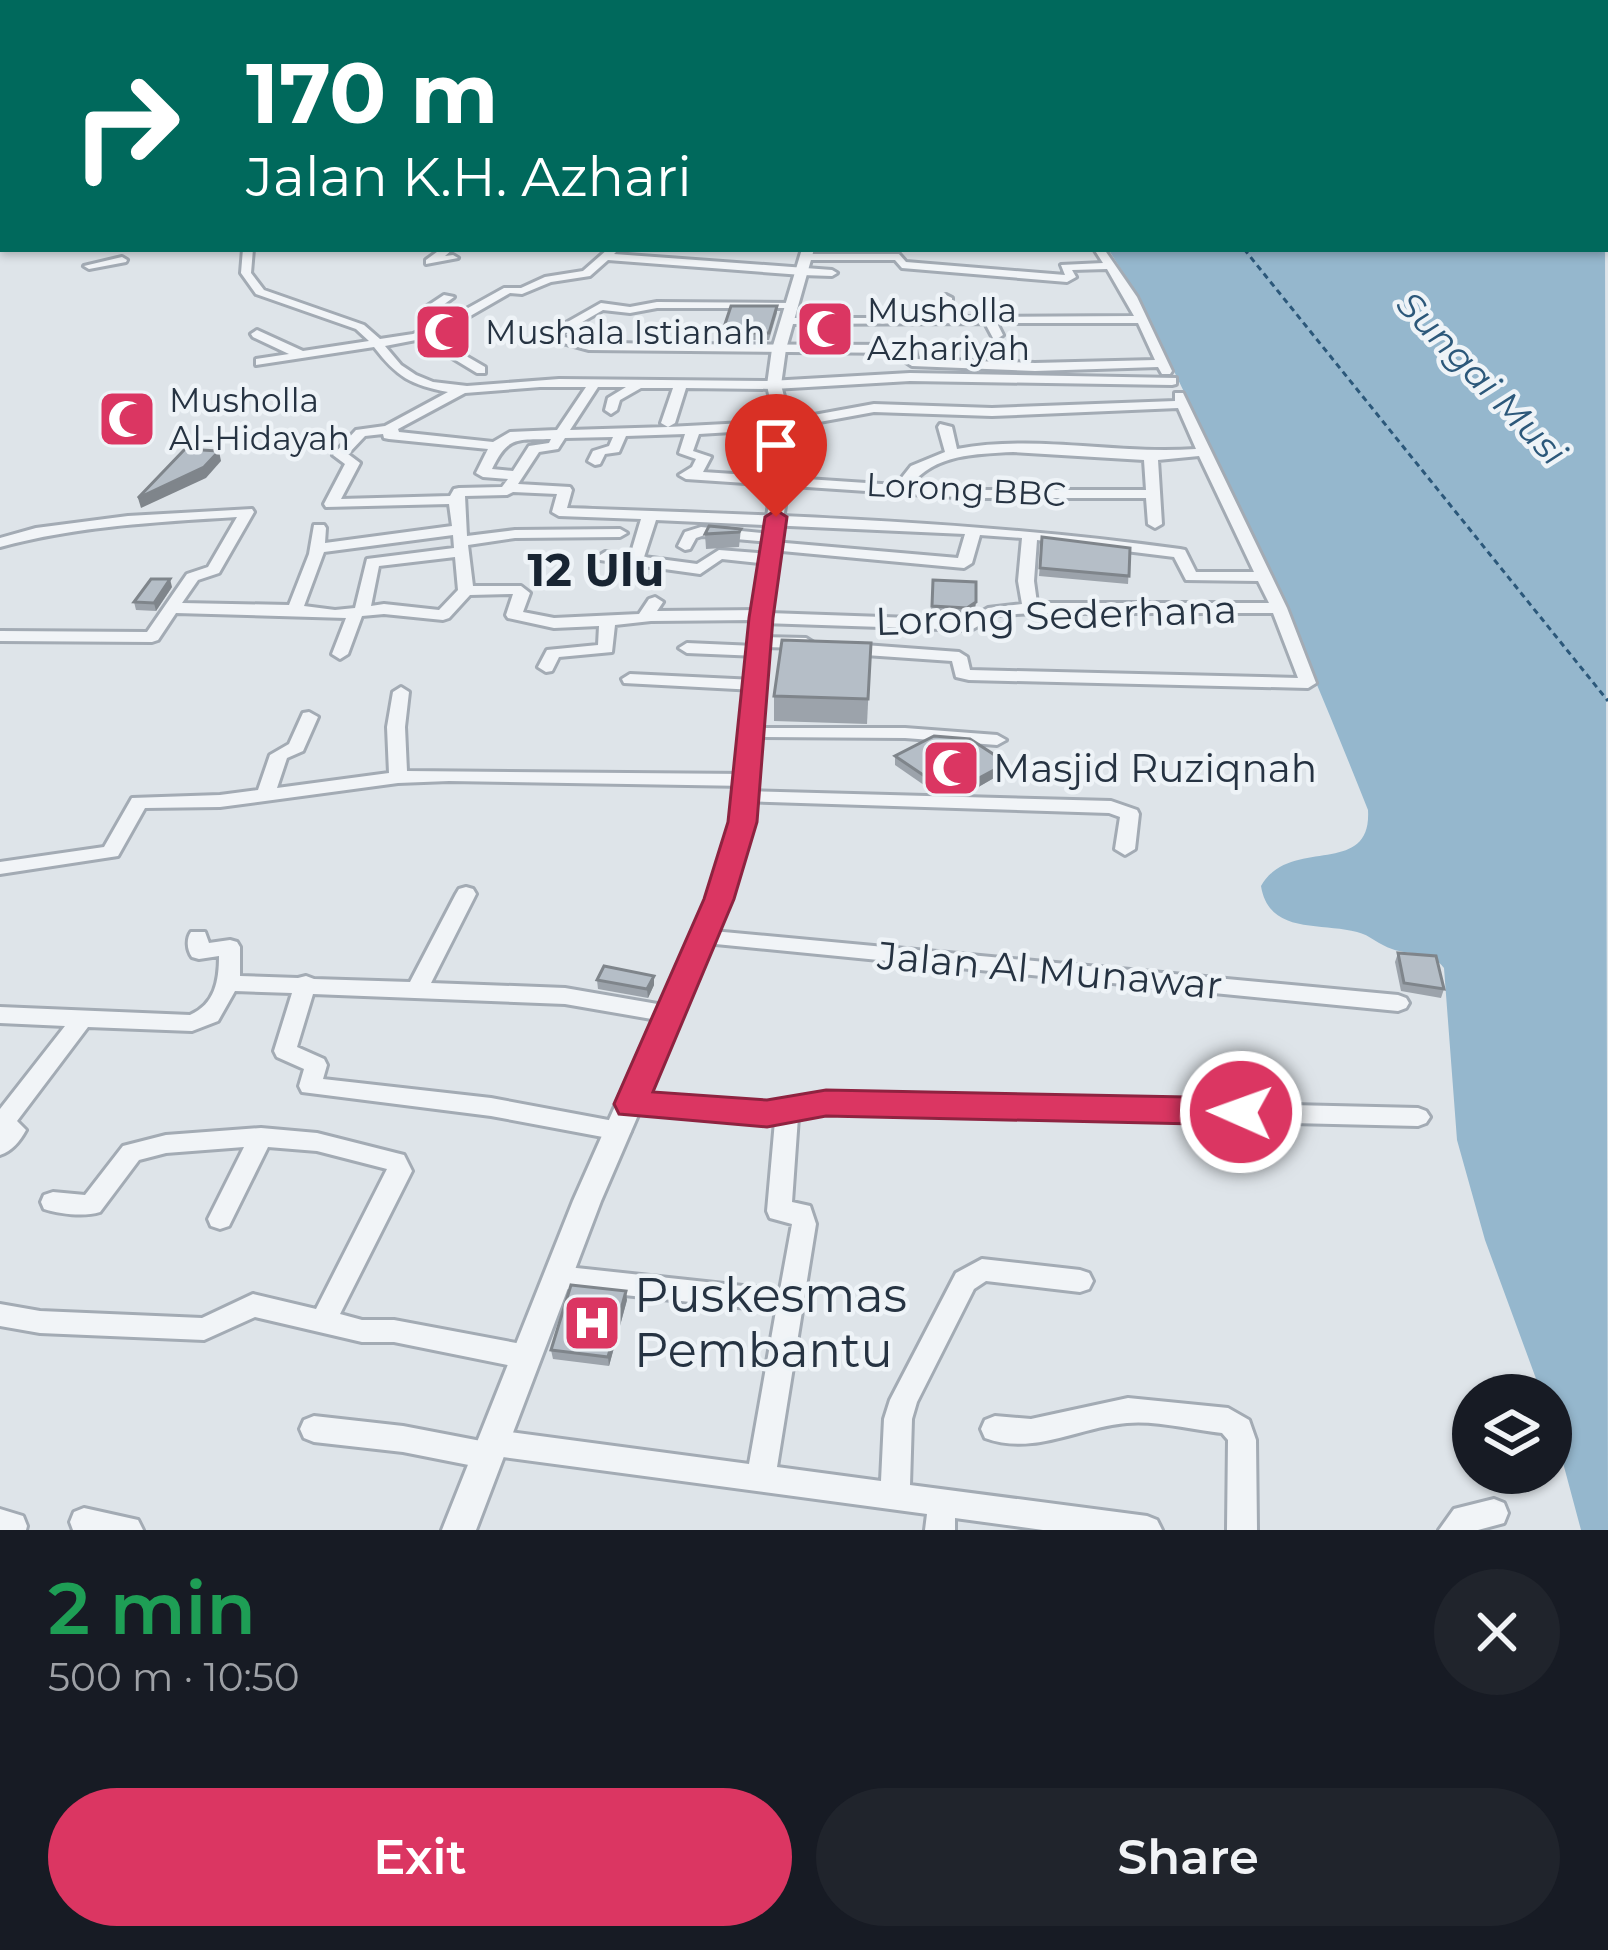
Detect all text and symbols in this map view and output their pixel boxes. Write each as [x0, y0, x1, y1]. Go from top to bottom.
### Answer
text: 170 m [246, 42, 498, 144]
icon: right [48, 48, 204, 204]
text: Jalan K.H. Azhari [246, 144, 692, 210]
water label: Sungai Musi [1388, 282, 1576, 474]
place label: Musholla Azhariyah [867, 290, 1030, 368]
mosque icon: Musholla Azhariyah [794, 298, 856, 360]
mosque icon: Mushala Istianah [412, 301, 474, 363]
place label: Mushala Istianah [485, 312, 765, 352]
place label: Musholla Al-Hidayah [169, 380, 350, 458]
mosque icon: Musholla Al-Hidayah [96, 388, 158, 450]
pin [725, 394, 827, 517]
icon: arrive [743, 412, 809, 478]
street label: Lorong BBC [865, 464, 1067, 514]
district label: 12 Ulu [528, 542, 664, 597]
street label: Lorong Sederhana [874, 585, 1238, 645]
mosque icon: Masjid Ruziqnah [920, 737, 982, 799]
place label: Masjid Ruziqnah [993, 744, 1317, 792]
street label: Jalan Al Munawar [875, 931, 1224, 1009]
position arrow [1178, 1049, 1304, 1175]
place label: Puskesmas Pembantu [634, 1266, 907, 1379]
hospital icon: Puskesmas Pembantu [561, 1292, 623, 1354]
map controls [1452, 1374, 1572, 1494]
button: layers [1452, 1374, 1572, 1494]
text: 2 min [48, 1564, 256, 1652]
button: close [1434, 1569, 1560, 1695]
text: 500 m · 10:50 [48, 1653, 300, 1701]
button: Exit [48, 1788, 792, 1926]
button: Share [816, 1788, 1560, 1926]

